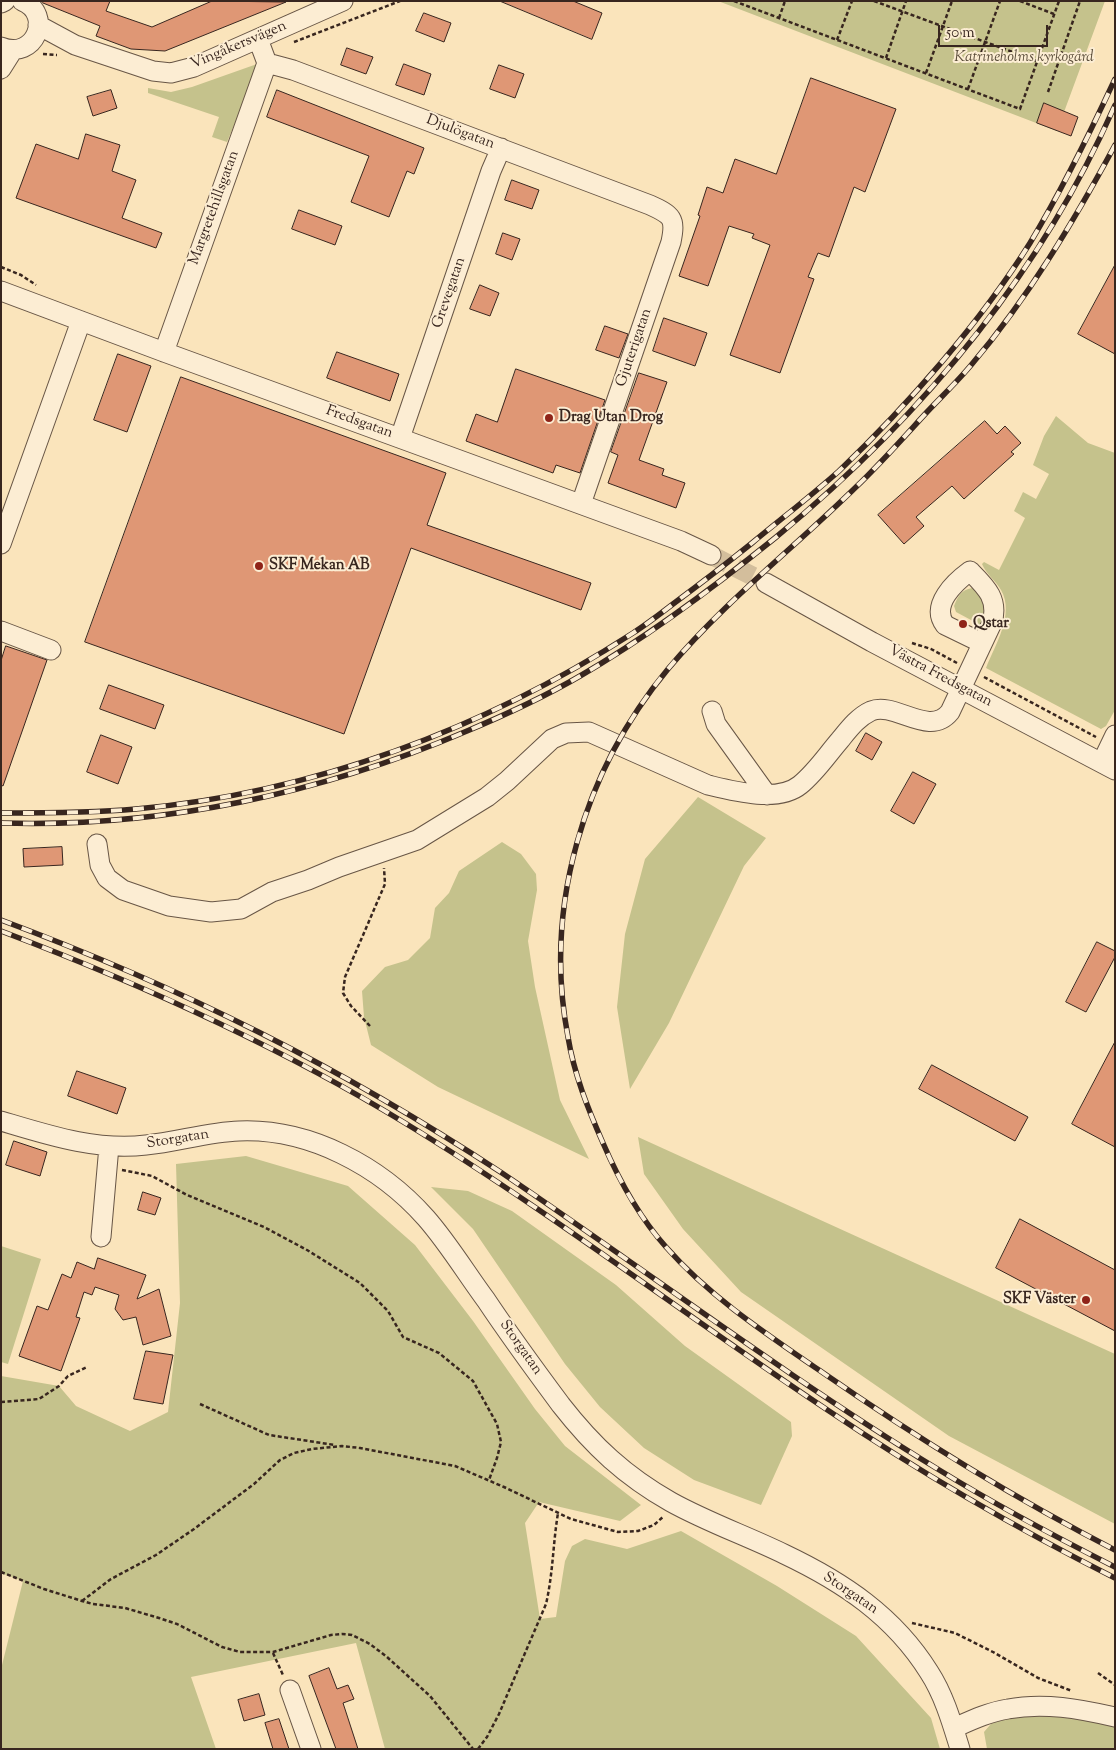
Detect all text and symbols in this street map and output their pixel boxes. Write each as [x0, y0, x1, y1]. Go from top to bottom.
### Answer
scale bar [941, 15, 1051, 47]
street label: Vingåkersvägen [188, 18, 290, 74]
text: 50 m [946, 23, 975, 44]
park label: Katrineholms kyrkogård [954, 49, 1094, 67]
street label: Djulögatan [423, 112, 497, 154]
street label: Margretehillsgatan [186, 148, 244, 268]
street label: Grevegatan [429, 255, 471, 331]
street label: Gjuterigatan [613, 306, 657, 390]
street label: Fredsgatan [323, 403, 395, 443]
place label: Drag Utan Drog [559, 409, 663, 427]
marker: Drag Utan Drog [543, 412, 555, 424]
place label: SKF Mekan AB [269, 557, 370, 575]
marker: SKF Mekan AB [253, 560, 265, 572]
place label: Qstar [973, 615, 1009, 633]
marker: Qstar [957, 618, 969, 630]
street label: Västra Fredsgatan [885, 642, 995, 712]
street label: Storgatan [146, 1126, 210, 1154]
place label: SKF Väster [1003, 1291, 1076, 1309]
marker: SKF Väster [1080, 1294, 1092, 1306]
street label: Storgatan [495, 1317, 545, 1379]
street label: Storgatan [819, 1569, 881, 1619]

